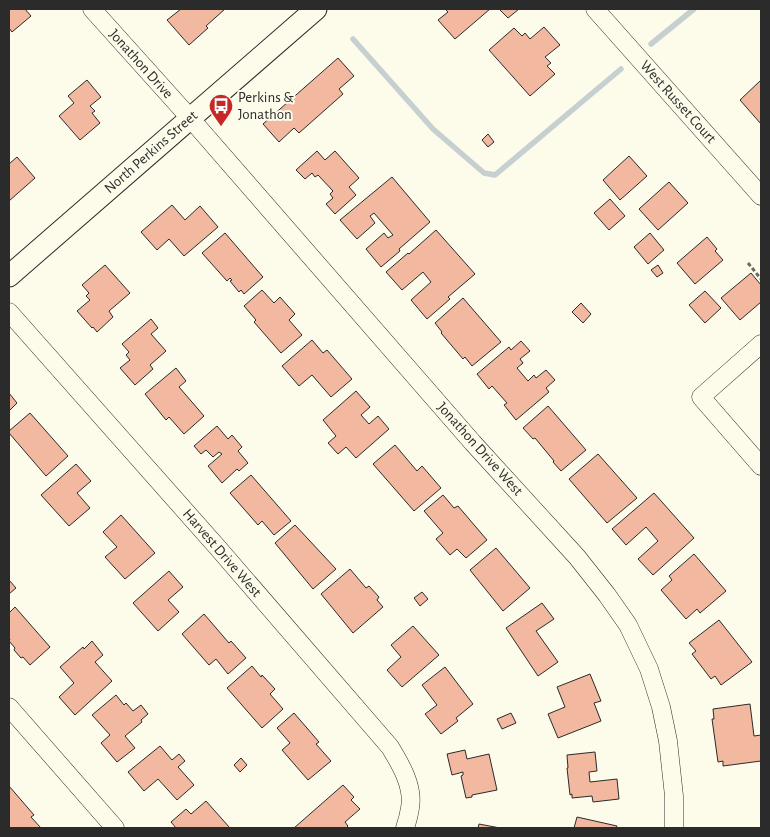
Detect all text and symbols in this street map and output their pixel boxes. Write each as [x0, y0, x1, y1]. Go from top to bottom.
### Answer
street label: Jonathon Drive [106, 26, 176, 102]
street label: West Russet Court [637, 58, 719, 146]
place label: Perkins & Jonathon [238, 90, 294, 122]
bus stop icon: Perkins & Jonathon [208, 93, 234, 127]
street label: North Perkins Street [102, 108, 200, 196]
street label: Jonathon Drive West [434, 399, 526, 499]
street label: Harvest Drive West [180, 506, 264, 600]

